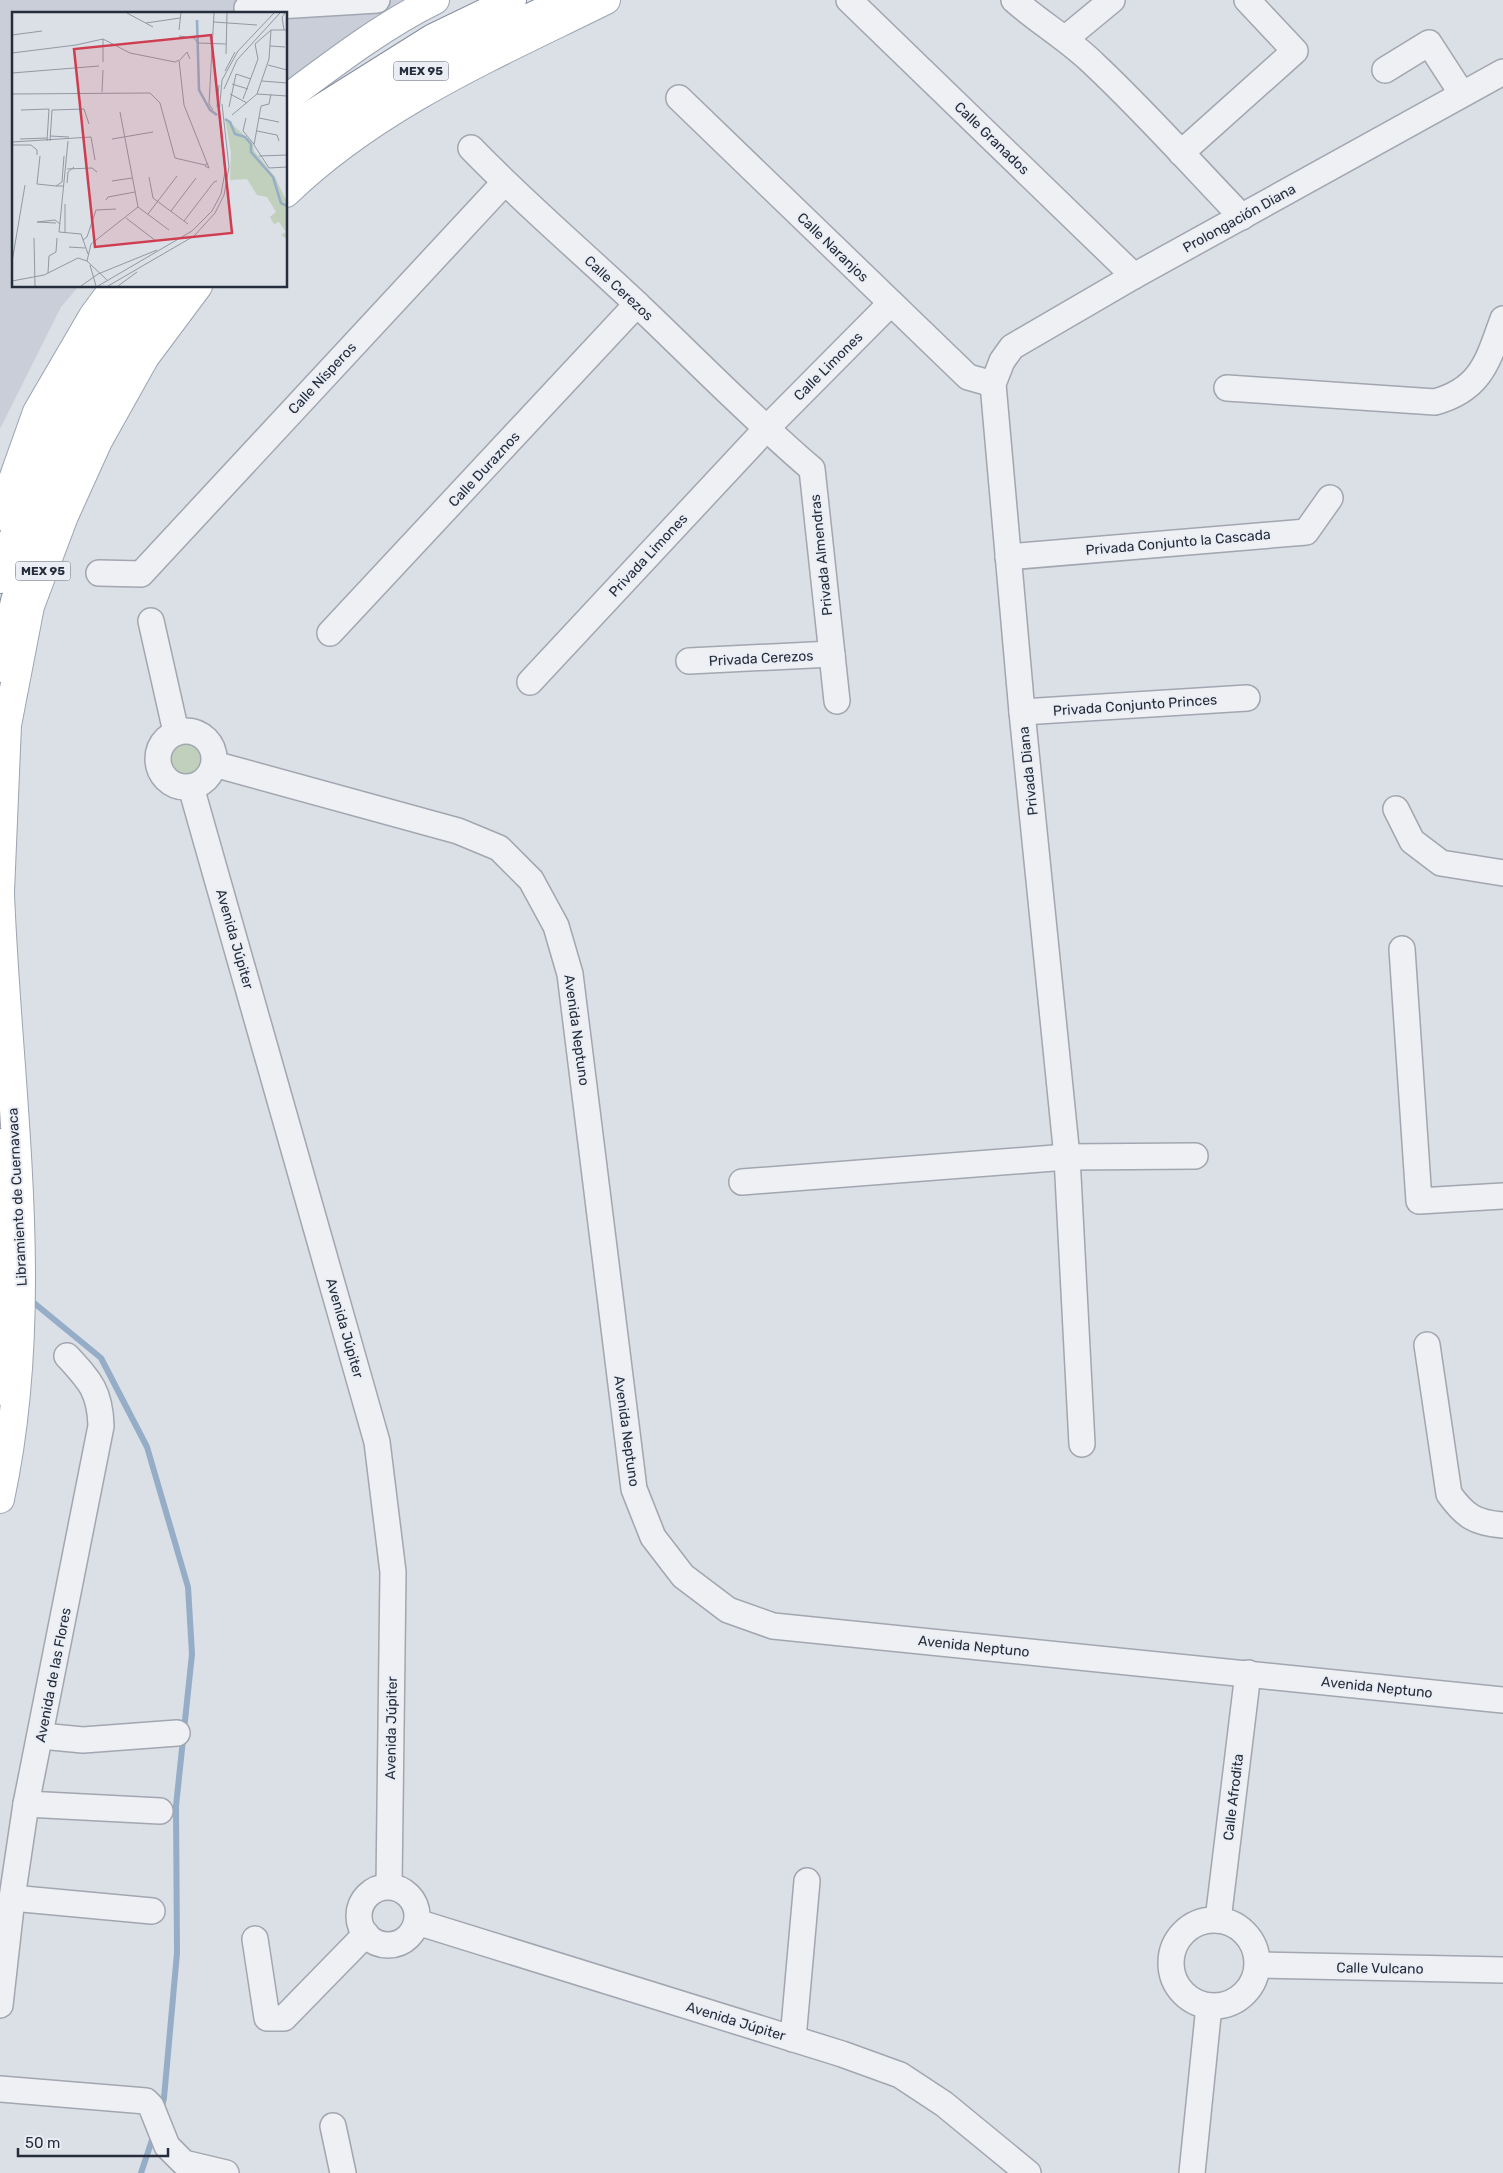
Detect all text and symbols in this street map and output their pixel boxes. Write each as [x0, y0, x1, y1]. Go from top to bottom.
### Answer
inset map [12, 12, 288, 288]
road number: MEX 95 [394, 61, 448, 80]
street label: Calle Granados [951, 98, 1033, 178]
street label: Prolongación Diana [1180, 180, 1299, 256]
street label: Calle Naranjos [793, 209, 872, 286]
street label: Calle Cerezos [581, 252, 656, 324]
street label: Calle Limones [790, 328, 866, 404]
street label: Calle Nísperos [285, 339, 360, 418]
street label: Calle Duraznos [445, 428, 524, 511]
street label: Privada Almendras [807, 493, 836, 616]
street label: Privada Limones [605, 510, 691, 600]
street label: Privada Conjunto la Cascada [1085, 526, 1271, 559]
road number: MEX 95 [15, 562, 70, 580]
street label: Privada Cerezos [708, 647, 814, 670]
street label: Privada Conjunto Princes [1052, 691, 1218, 720]
street label: Privada Diana [1015, 726, 1042, 816]
street label: Avenida Júpiter [212, 887, 257, 992]
street label: Avenida Neptuno [560, 973, 593, 1087]
street label: Libramiento de Cuernavaca [4, 1107, 31, 1287]
street label: Avenida Júpiter [322, 1276, 367, 1381]
street label: Avenida Neptuno [610, 1374, 643, 1488]
street label: Avenida de las Flores [32, 1606, 75, 1744]
street label: Avenida Neptuno [917, 1632, 1030, 1661]
street label: Avenida Neptuno [1320, 1673, 1433, 1702]
street label: Avenida Júpiter [382, 1676, 401, 1780]
street label: Calle Afrodita [1220, 1753, 1247, 1841]
street label: Calle Vulcano [1336, 1959, 1424, 1978]
street label: Avenida Júpiter [684, 1998, 788, 2045]
scale bar [18, 2126, 168, 2158]
text: 50 m [25, 2134, 60, 2152]

